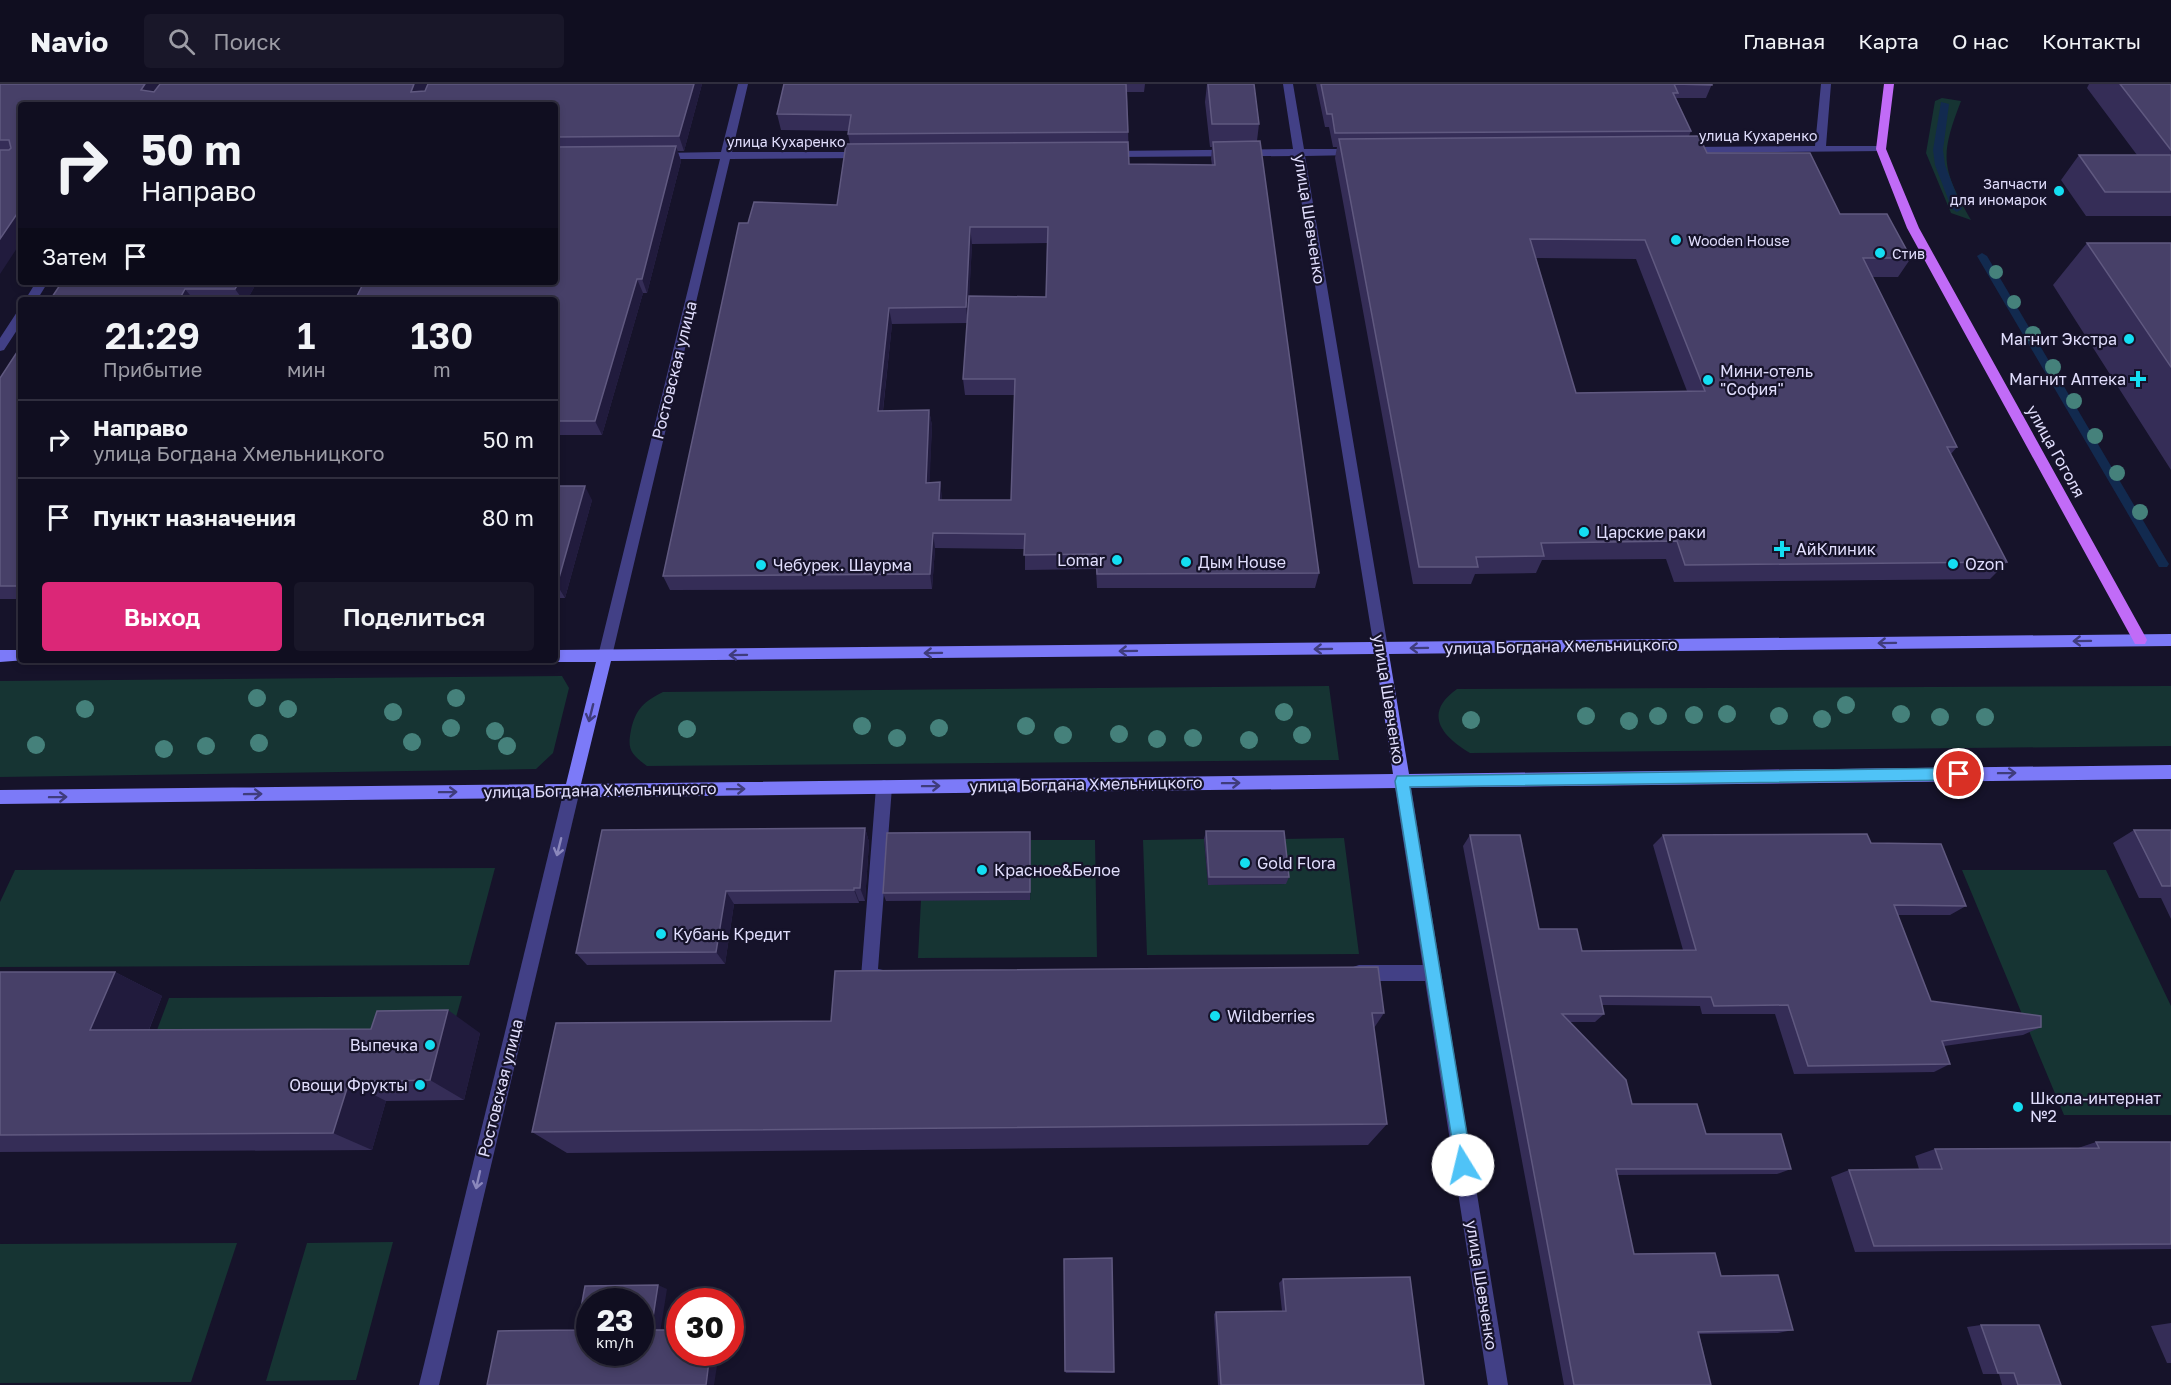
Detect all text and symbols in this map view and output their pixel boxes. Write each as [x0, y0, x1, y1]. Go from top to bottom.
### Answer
search box [144, 14, 564, 68]
text: Navio [30, 25, 108, 58]
icon: search [165, 25, 198, 58]
text: Поиск [213, 28, 281, 55]
text: Главная [1743, 28, 1825, 54]
text: Карта [1858, 28, 1919, 54]
text: О нас [1952, 28, 2009, 54]
text: Контакты [2042, 28, 2141, 54]
text: 50 m [141, 124, 241, 174]
icon: right [42, 126, 120, 204]
street label: улица Кухаренко [1699, 127, 1817, 144]
street label: улица Кухаренко [727, 133, 845, 150]
street label: улица Шевченко [1290, 153, 1330, 285]
text: Направо [141, 175, 256, 207]
place label: Запчасти для иномарок [1950, 175, 2047, 208]
marker: Запчасти для иномарок [2052, 184, 2066, 198]
place label: Wooden House [1688, 232, 1790, 249]
marker: Wooden House [1669, 233, 1683, 247]
icon: arrive [119, 240, 152, 273]
text: Затем [42, 243, 107, 270]
place label: Стив [1892, 245, 1925, 262]
marker: Стив [1873, 246, 1887, 260]
street label: Ростовская улица [647, 299, 701, 441]
text: 21:29 [105, 314, 200, 357]
text: 1 [297, 314, 315, 357]
text: 130 [410, 314, 473, 357]
place label: Магнит Экстра [2000, 329, 2117, 349]
marker: Магнит Экстра [2122, 332, 2136, 346]
text: Прибытие [103, 357, 202, 381]
text: мин [287, 357, 326, 381]
text: m [433, 357, 451, 381]
place label: Мини-отель "София" [1720, 361, 1813, 399]
place label: Магнит Аптека [2009, 369, 2126, 389]
marker: Магнит Аптека [2131, 372, 2145, 386]
marker: Мини-отель "София" [1701, 373, 1715, 387]
street label: улица Гоголя [2022, 401, 2090, 501]
text: Направо [93, 414, 188, 441]
icon: right [42, 423, 75, 456]
text: 50 m [483, 426, 534, 453]
text: улица Богдана Хмельницкого [93, 441, 385, 465]
icon: arrive [42, 501, 75, 534]
text: Пункт назначения [93, 504, 296, 531]
text: 80 m [482, 504, 534, 531]
place label: Царские раки [1596, 522, 1706, 542]
marker: Царские раки [1577, 525, 1591, 539]
place label: АйКлиник [1796, 539, 1876, 559]
marker: АйКлиник [1773, 540, 1791, 558]
place label: Lomar [1057, 550, 1105, 570]
place label: Дым House [1198, 552, 1286, 572]
marker: Lomar [1110, 553, 1124, 567]
place label: Ozon [1965, 554, 2004, 574]
place label: Чебурек. Шаурма [773, 555, 912, 575]
marker: Дым House [1179, 555, 1193, 569]
marker: Ozon [1946, 557, 1960, 571]
marker: Чебурек. Шаурма [754, 558, 768, 572]
button: Выход [42, 582, 282, 651]
button: Поделиться [294, 582, 534, 651]
street label: улица Шевченко [1369, 633, 1409, 765]
street label: улица Богдана Хмельницкого [1444, 634, 1678, 658]
one-way arrow [2072, 635, 2092, 647]
one-way arrow [1877, 637, 1897, 649]
one-way arrow [1409, 642, 1429, 654]
one-way arrow [1313, 643, 1333, 655]
one-way arrow [1118, 645, 1138, 657]
one-way arrow [923, 647, 943, 659]
one-way arrow [728, 649, 748, 661]
one-way arrow [585, 703, 597, 722]
pin [1933, 748, 1984, 799]
icon: arrive [1942, 757, 1975, 790]
one-way arrow [1996, 768, 2016, 779]
street label: улица Богдана Хмельницкого [969, 772, 1203, 796]
one-way arrow [1220, 777, 1240, 789]
street label: улица Богдана Хмельницкого [483, 778, 717, 802]
one-way arrow [920, 780, 940, 792]
one-way arrow [725, 783, 745, 794]
one-way arrow [438, 786, 458, 798]
one-way arrow [243, 789, 263, 800]
one-way arrow [48, 791, 68, 803]
one-way arrow [552, 837, 564, 856]
place label: Gold Flora [1257, 853, 1336, 873]
marker: Gold Flora [1238, 856, 1252, 870]
place label: Красное&Белое [994, 860, 1120, 880]
marker: Красное&Белое [975, 863, 989, 877]
place label: Кубань Кредит [673, 924, 791, 944]
marker: Кубань Кредит [654, 927, 668, 941]
place label: Wildberries [1227, 1006, 1315, 1026]
marker: Wildberries [1208, 1009, 1222, 1023]
street label: Ростовская улица [473, 1017, 527, 1159]
place label: Выпечка [350, 1035, 418, 1055]
marker: Выпечка [423, 1038, 437, 1052]
place label: Овощи Фрукты [289, 1075, 408, 1095]
marker: Овощи Фрукты [413, 1078, 427, 1092]
place label: Школа-интернат №2 [2030, 1088, 2161, 1126]
marker: Школа-интернат №2 [2011, 1100, 2025, 1114]
position arrow [1431, 1133, 1495, 1197]
one-way arrow [471, 1170, 483, 1189]
street label: улица Шевченко [1462, 1219, 1502, 1351]
speed limit sign: 30 [666, 1288, 744, 1366]
text: 23 [597, 1302, 633, 1338]
text: km/h [596, 1333, 634, 1351]

